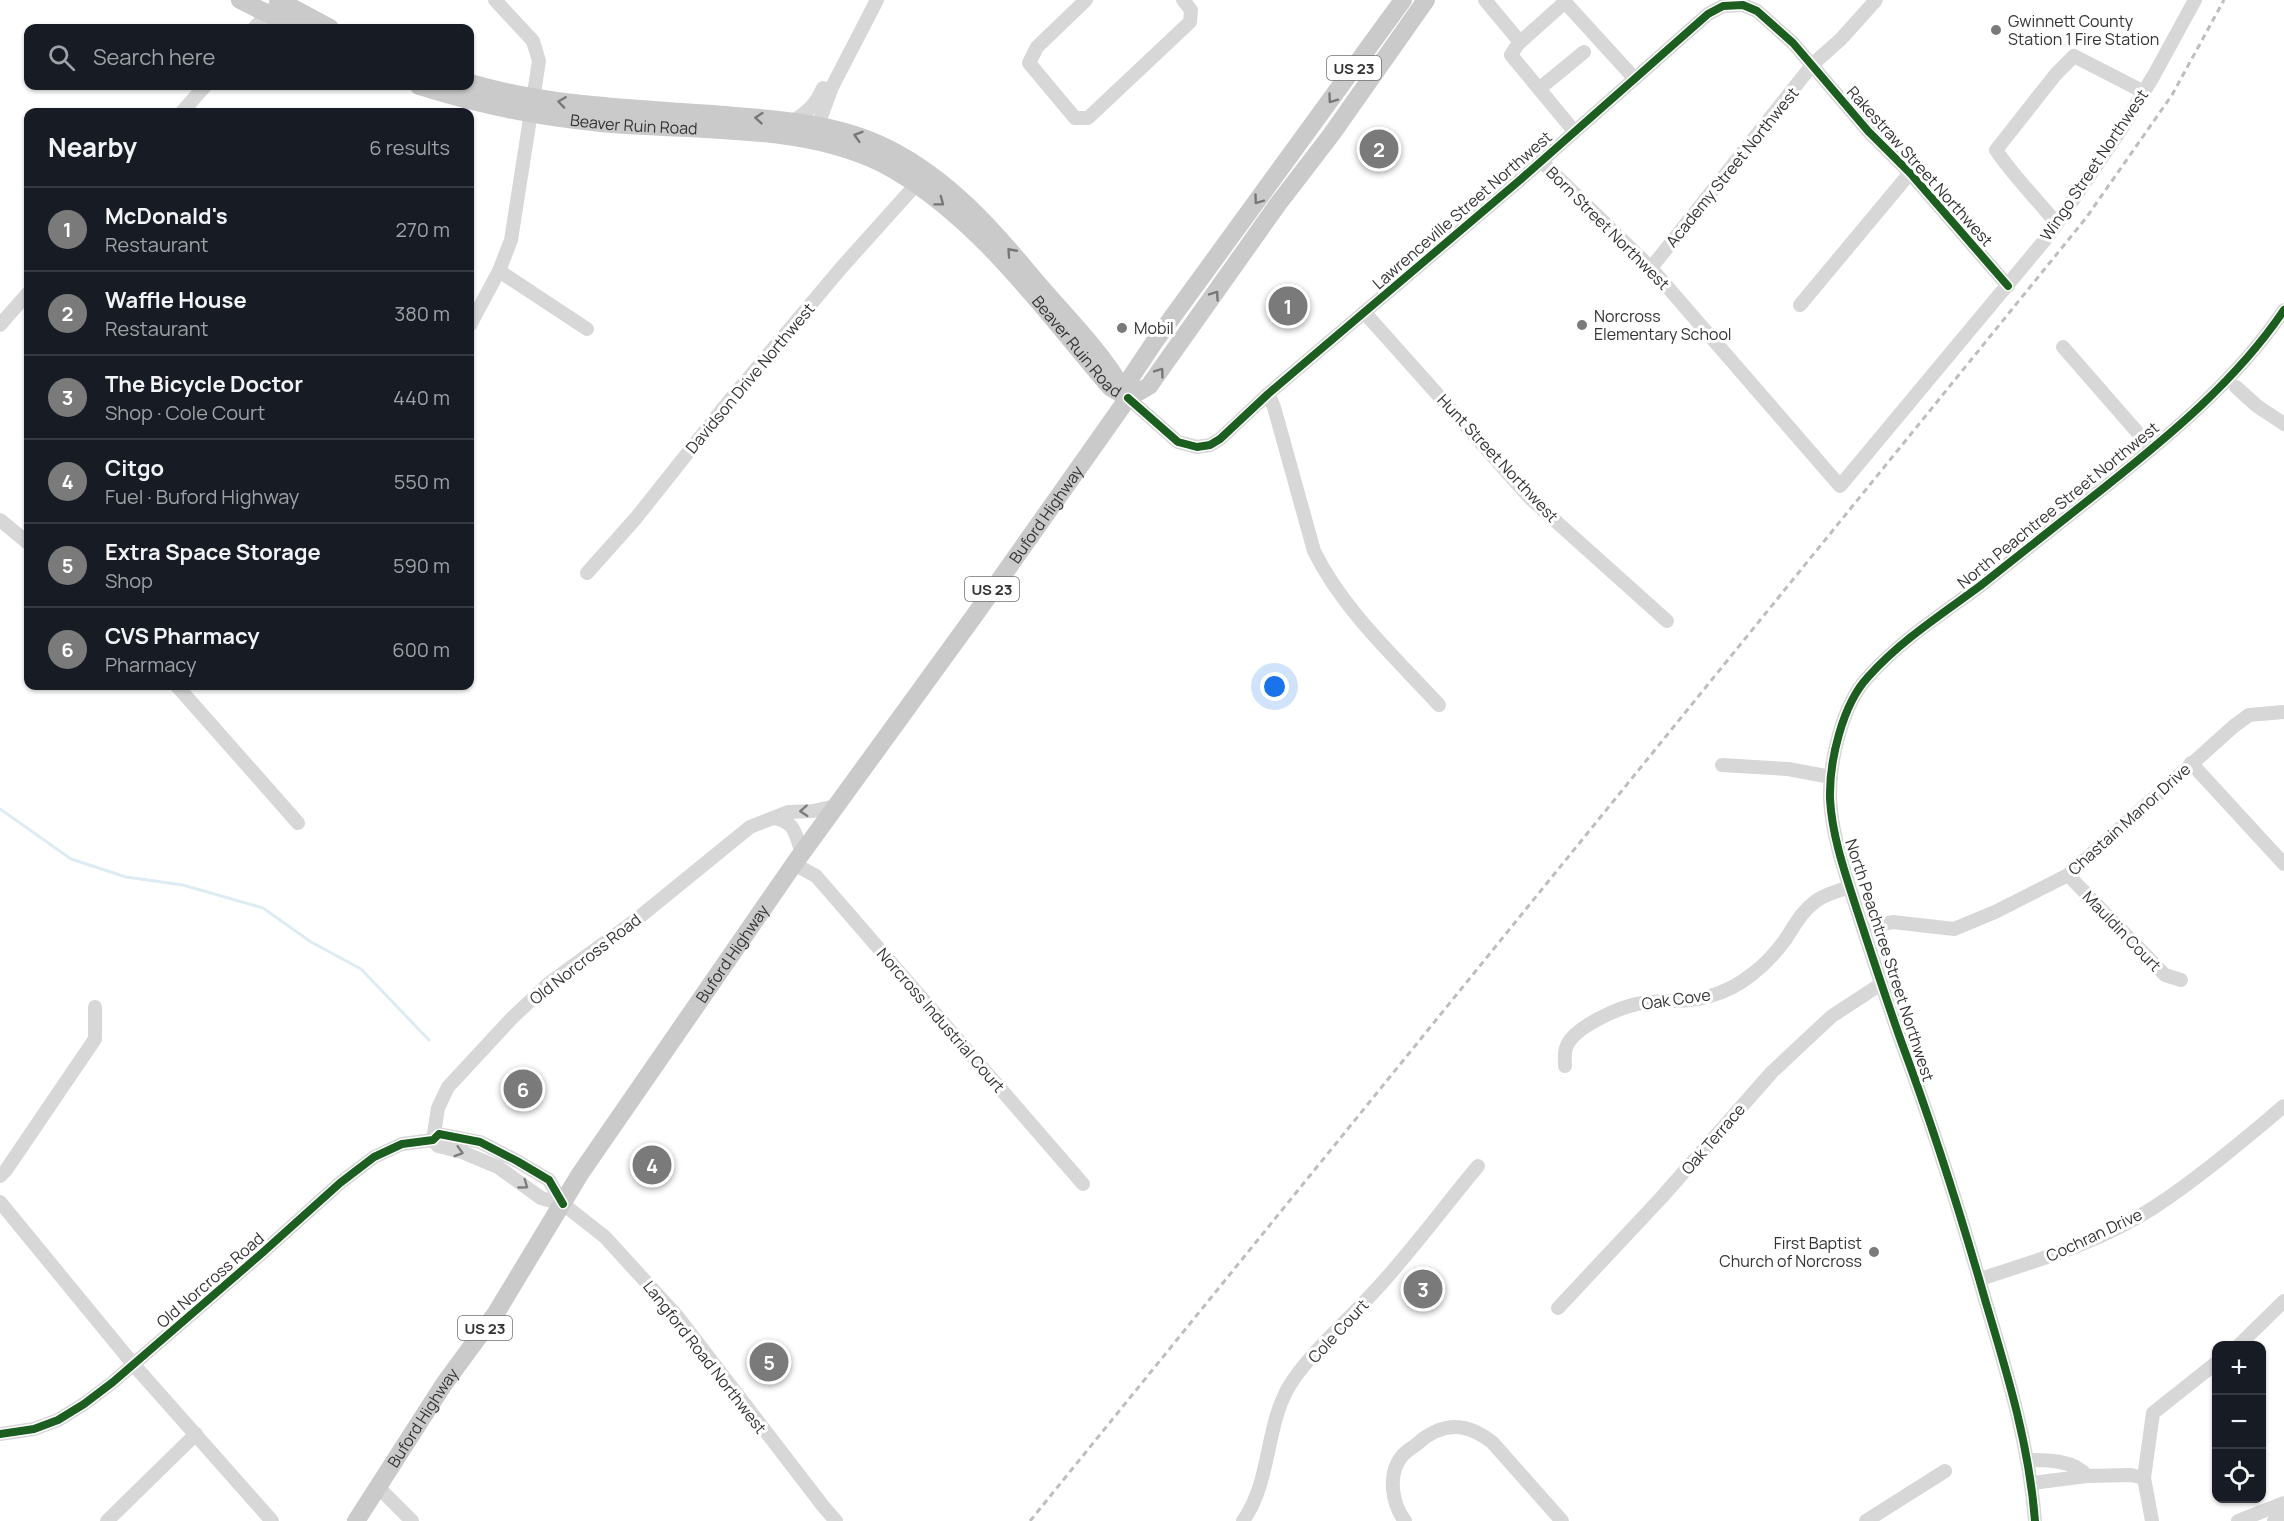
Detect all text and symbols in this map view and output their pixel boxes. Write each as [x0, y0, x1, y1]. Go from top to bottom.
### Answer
place label: Gwinnett County Station 1 Fire Station [2008, 10, 2159, 50]
marker: Gwinnett County Station 1 Fire Station [1989, 23, 2003, 37]
search box [24, 24, 474, 90]
icon: search [45, 41, 78, 74]
text: Search here [93, 42, 215, 72]
road number: US 23 [1327, 56, 1381, 80]
street label: Rakestraw Street Northwest [1842, 81, 1998, 251]
street label: Academy Street Northwest [1661, 82, 1803, 252]
street label: Wingo Street Northwest [2035, 85, 2153, 245]
one-way arrow [1328, 92, 1339, 103]
one-way arrow [557, 97, 566, 109]
street label: Beaver Ruin Road [569, 109, 698, 139]
one-way arrow [755, 112, 764, 125]
pin: 2 [1360, 126, 1398, 172]
street label: Lawrenceville Street Northwest [1368, 126, 1556, 294]
text: Nearby [48, 129, 137, 165]
one-way arrow [853, 131, 864, 144]
text: 6 results [369, 134, 450, 161]
street label: Born Street Northwest [1541, 161, 1675, 295]
one-way arrow [933, 194, 944, 205]
one-way arrow [1254, 194, 1265, 205]
text: McDonald's [105, 201, 228, 231]
text: 1 [63, 216, 72, 243]
text: 270 m [395, 216, 450, 243]
text: Restaurant [105, 231, 209, 258]
one-way arrow [1007, 248, 1018, 259]
pin: 1 [1268, 284, 1308, 328]
text: Waffle House [105, 285, 247, 315]
one-way arrow [1208, 290, 1219, 301]
street label: Beaver Ruin Road [1027, 291, 1126, 402]
street label: Davidson Drive Northwest [680, 298, 820, 458]
text: 2 [62, 300, 73, 327]
text: 380 m [394, 300, 450, 327]
place label: Norcross Elementary School [1594, 305, 1732, 345]
text: Restaurant [105, 315, 209, 342]
place label: Mobil [1134, 317, 1174, 339]
marker: Norcross Elementary School [1575, 318, 1589, 332]
marker: Mobil [1115, 321, 1129, 335]
one-way arrow [1152, 367, 1163, 378]
text: The Bicycle Doctor [105, 369, 303, 399]
text: 3 [62, 384, 73, 411]
text: 440 m [393, 384, 450, 411]
street label: Hunt Street Northwest [1433, 389, 1563, 527]
text: Shop · Cole Court [105, 399, 265, 426]
street label: North Peachtree Street Northwest [1953, 417, 2163, 593]
text: Citgo [105, 453, 164, 483]
street label: Buford Highway [1004, 461, 1088, 568]
text: 4 [61, 468, 74, 495]
text: 550 m [394, 468, 450, 495]
text: Fuel · Buford Highway [105, 483, 299, 510]
text: Extra Space Storage [105, 537, 321, 567]
text: 5 [62, 552, 73, 579]
text: 590 m [393, 552, 450, 579]
text: Shop [105, 567, 153, 594]
road number: US 23 [965, 577, 1019, 601]
text: CVS Pharmacy [105, 621, 260, 651]
text: 6 [61, 636, 74, 663]
text: 600 m [392, 636, 450, 663]
text: Pharmacy [105, 651, 197, 678]
your location [1260, 672, 1289, 701]
street label: Chastain Manor Drive [2063, 758, 2195, 880]
one-way arrow [800, 804, 809, 817]
street label: North Peachtree Street Northwest [1840, 836, 1940, 1084]
street label: Mauldin Court [2078, 886, 2166, 976]
street label: Buford Highway [690, 900, 774, 1007]
street label: Old Norcross Road [525, 909, 645, 1009]
street label: Norcross Industrial Court [872, 943, 1010, 1097]
street label: Oak Cove [1640, 983, 1712, 1015]
pin: 6 [504, 1066, 542, 1112]
street label: Oak Terrace [1676, 1099, 1750, 1179]
pin: 4 [632, 1142, 672, 1188]
one-way arrow [453, 1145, 464, 1157]
one-way arrow [517, 1178, 528, 1189]
street label: Cochran Drive [2042, 1203, 2146, 1267]
street label: Old Norcross Road [152, 1227, 268, 1333]
place label: First Baptist Church of Norcross [1719, 1232, 1862, 1272]
marker: First Baptist Church of Norcross [1867, 1245, 1881, 1259]
pin: 3 [1404, 1266, 1442, 1312]
street label: Langford Road Northwest [638, 1276, 772, 1438]
street label: Cole Court [1303, 1294, 1373, 1368]
road number: US 23 [458, 1316, 512, 1340]
pin: 5 [750, 1340, 788, 1384]
map controls [2212, 1341, 2266, 1503]
button: + [2212, 1341, 2266, 1395]
street label: Buford Highway [382, 1363, 464, 1472]
button: − [2212, 1395, 2266, 1449]
button: locate [2212, 1449, 2266, 1503]

